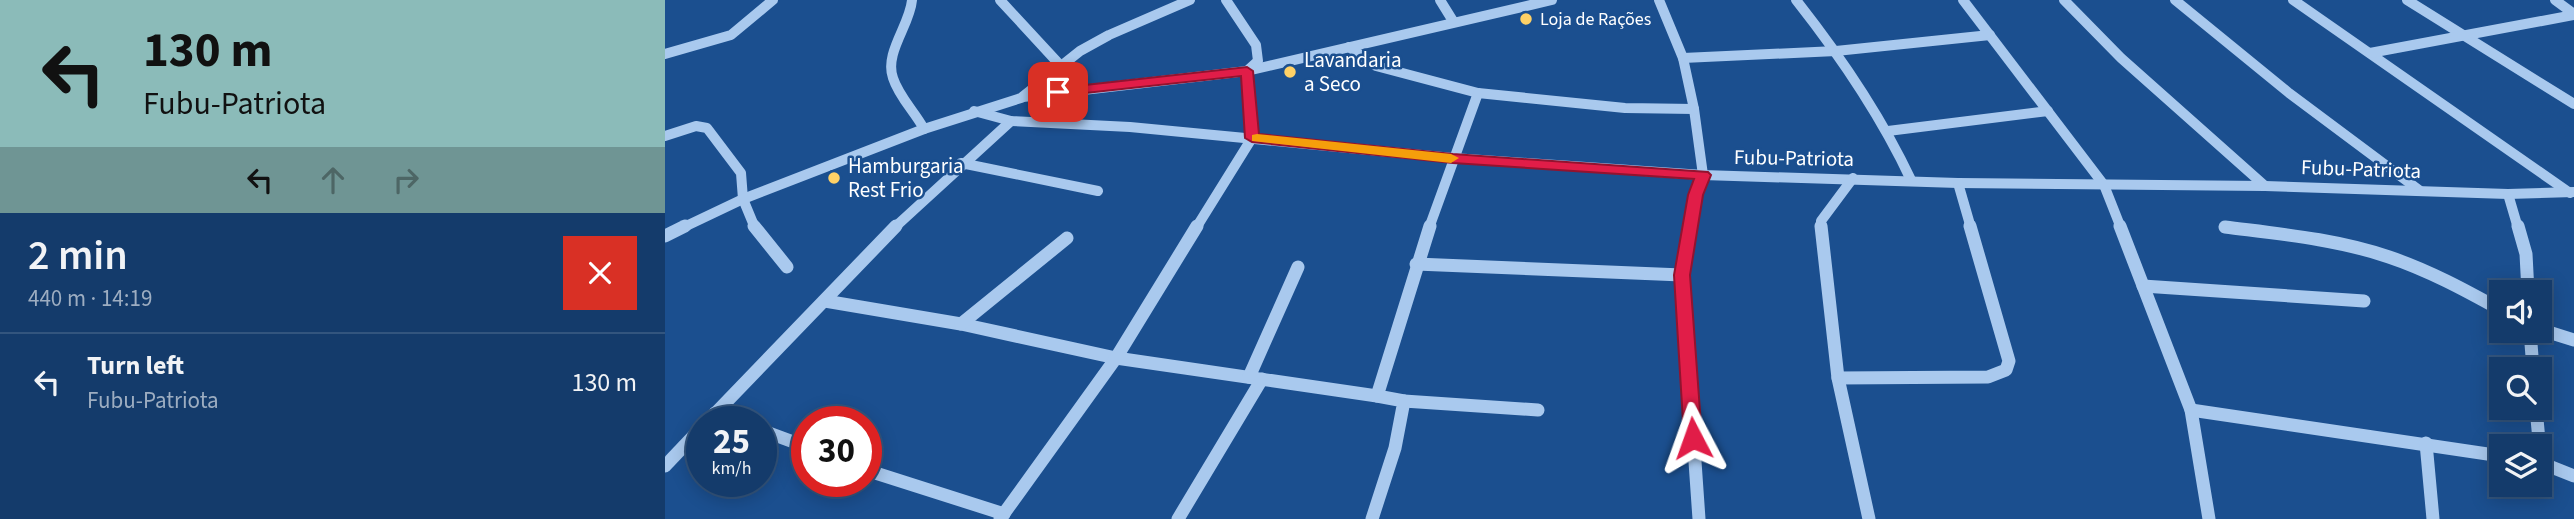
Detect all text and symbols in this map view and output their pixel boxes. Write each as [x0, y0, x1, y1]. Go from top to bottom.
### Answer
place label: Loja de Rações [1540, 7, 1651, 32]
marker: Loja de Rações [1518, 11, 1534, 27]
text: 130 m [143, 16, 272, 86]
icon: left [28, 28, 119, 119]
place label: Lavandaria a Seco [1304, 45, 1402, 99]
pin [1028, 62, 1088, 122]
marker: Lavandaria a Seco [1282, 64, 1298, 80]
icon: arrive [1039, 73, 1077, 111]
text: Fubu-Patriota [143, 81, 326, 127]
street label: Fubu-Patriota [1734, 142, 1854, 174]
place label: Hamburgaria Rest Frio [848, 151, 964, 205]
street label: Fubu-Patriota [2300, 152, 2422, 186]
icon: left [241, 161, 279, 199]
icon: ahead [314, 161, 352, 199]
icon: right [387, 161, 425, 199]
marker: Hamburgaria Rest Frio [826, 170, 842, 186]
text: 2 min [28, 226, 128, 286]
button: close [563, 236, 637, 310]
map controls [2489, 280, 2552, 497]
button: sound [2489, 280, 2552, 343]
text: 440 m · 14:19 [28, 282, 152, 315]
text: Turn left [87, 347, 184, 384]
button: search [2489, 357, 2552, 420]
icon: left [28, 363, 66, 401]
text: 130 m [571, 364, 637, 401]
text: Fubu-Patriota [87, 384, 219, 417]
position arrow [1656, 401, 1730, 475]
speed limit sign: 30 [791, 406, 882, 497]
text: 25 [713, 417, 750, 467]
button: layers [2489, 434, 2552, 497]
text: km/h [712, 456, 751, 481]

